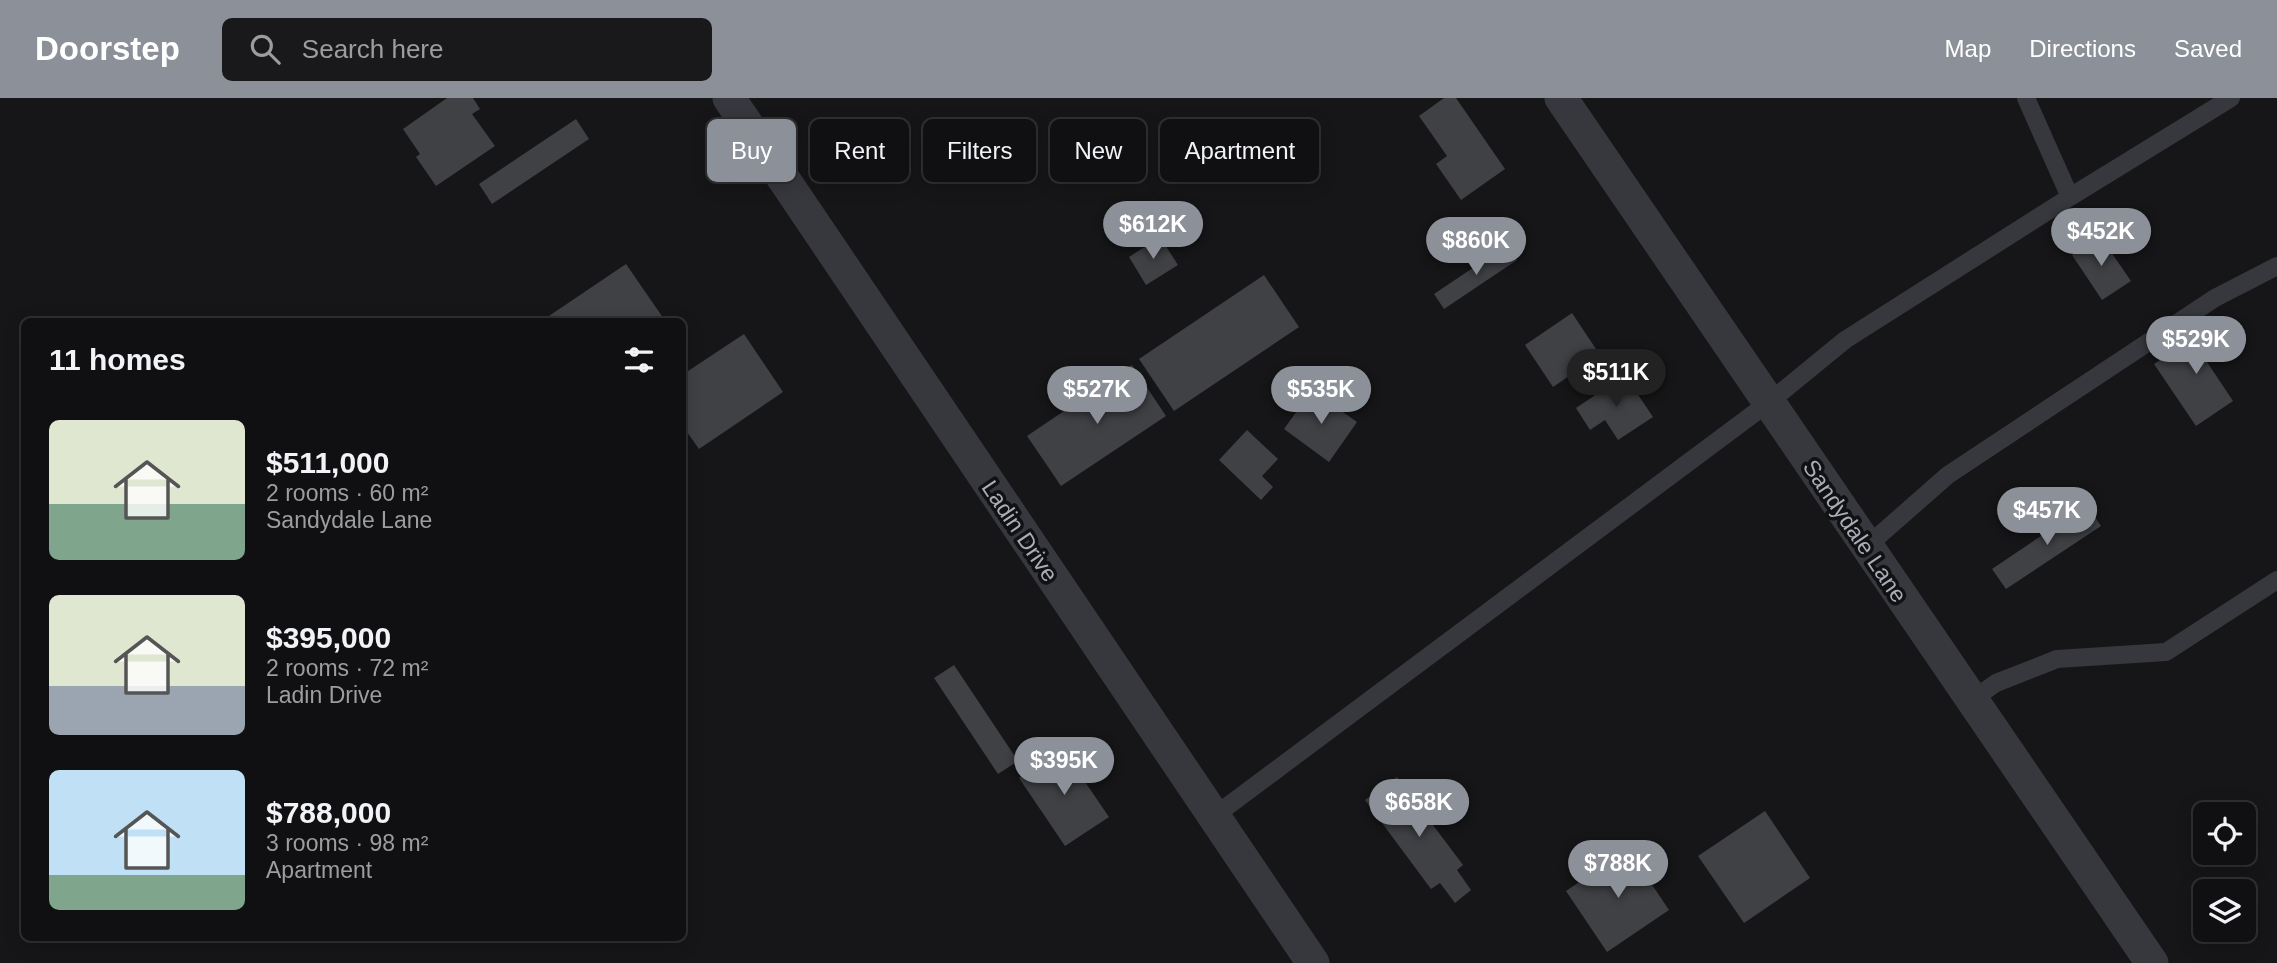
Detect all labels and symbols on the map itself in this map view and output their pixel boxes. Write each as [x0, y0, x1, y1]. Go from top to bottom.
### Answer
pin: $612K [1104, 202, 1202, 261]
pin: $452K [2052, 208, 2150, 268]
pin: $860K [1427, 218, 1525, 277]
pin: $529K [2147, 316, 2245, 376]
pin: $511K [1567, 350, 1665, 409]
pin: $527K [1048, 366, 1146, 426]
pin: $535K [1272, 366, 1370, 426]
street label: Sandydale Lane [1798, 455, 1912, 607]
street label: Ladin Drive [977, 476, 1063, 586]
pin: $457K [1998, 488, 2096, 547]
pin: $395K [1015, 738, 1113, 797]
pin: $658K [1370, 780, 1468, 839]
pin: $788K [1569, 840, 1667, 900]

